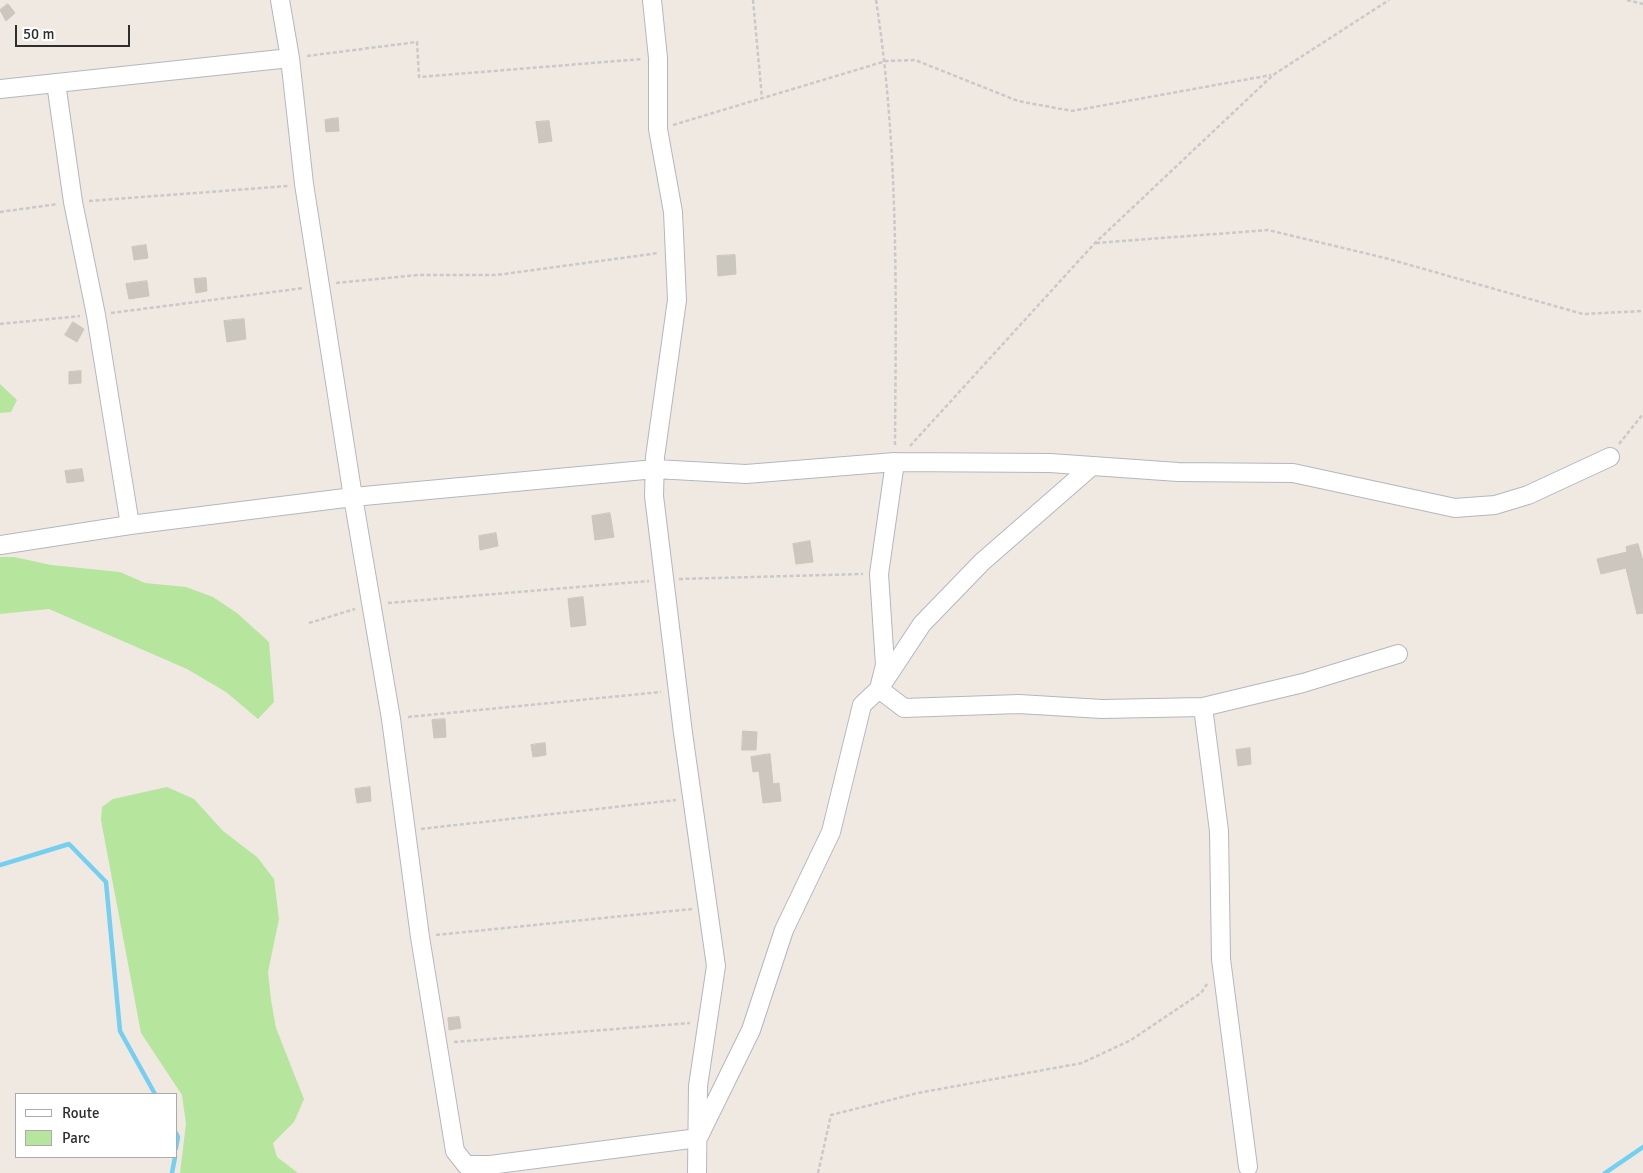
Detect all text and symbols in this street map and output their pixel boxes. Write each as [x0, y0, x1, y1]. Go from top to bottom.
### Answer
scale bar [18, 15, 132, 47]
text: 50 m [23, 25, 54, 43]
legend [15, 1093, 178, 1158]
text: Route [62, 1104, 99, 1122]
text: Parc [62, 1129, 90, 1147]

